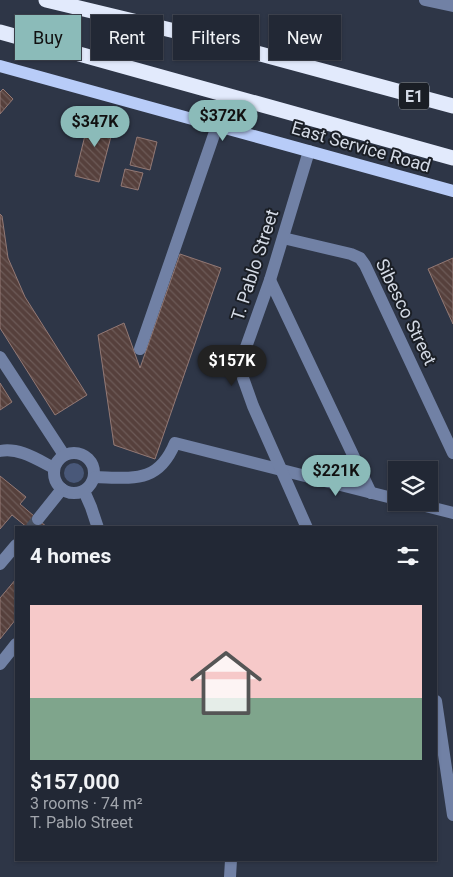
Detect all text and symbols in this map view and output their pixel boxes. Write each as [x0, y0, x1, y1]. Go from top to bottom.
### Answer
chip: Buy [15, 15, 81, 60]
chip: Rent [91, 15, 163, 60]
chip: Filters [173, 15, 259, 60]
chip: New [269, 15, 341, 60]
road number: E1 [399, 82, 429, 110]
pin: $372K [188, 100, 258, 142]
pin: $347K [60, 106, 130, 148]
text: $372K [200, 106, 246, 125]
text: $347K [72, 112, 118, 131]
street label: East Service Road [289, 117, 433, 176]
street label: T. Pablo Street [227, 206, 282, 323]
street label: Sibesco Street [372, 255, 441, 368]
pin: $157K [197, 344, 267, 387]
text: $157K [209, 351, 255, 370]
pin: $221K [301, 454, 371, 497]
text: $221K [313, 461, 359, 480]
map controls [388, 461, 438, 511]
button: layers [388, 461, 438, 511]
icon: filters [394, 542, 422, 570]
text: 4 homes [30, 544, 111, 568]
icon: home [181, 638, 271, 728]
text: $157,000 [30, 770, 120, 794]
text: 3 rooms · 74 m² [30, 794, 143, 813]
text: T. Pablo Street [30, 813, 133, 832]

